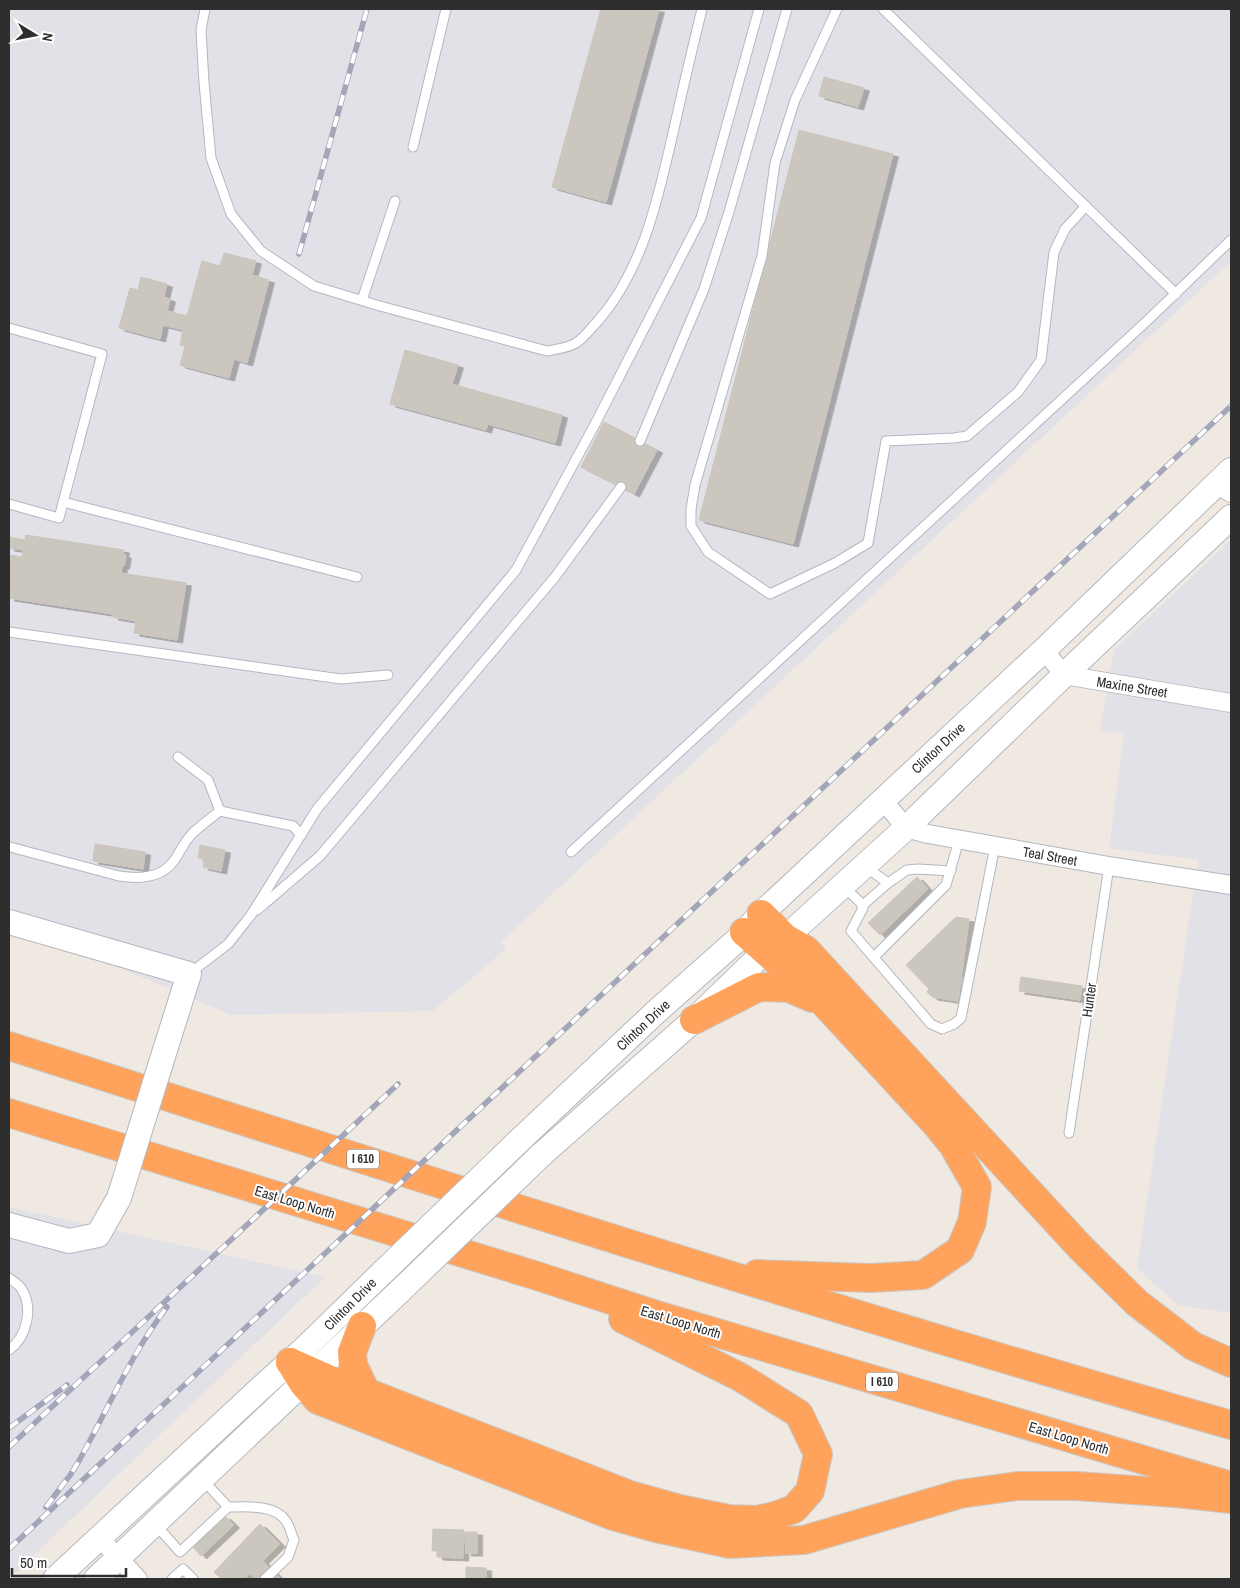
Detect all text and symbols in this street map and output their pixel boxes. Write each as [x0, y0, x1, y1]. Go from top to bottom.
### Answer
north arrow [10, 10, 60, 60]
text: N [38, 32, 57, 43]
street label: Maxine Street [1095, 673, 1169, 701]
street label: Clinton Drive [907, 719, 969, 777]
street label: Teal Street [1021, 842, 1079, 870]
street label: Hunter [1078, 982, 1100, 1018]
street label: Clinton Drive [612, 996, 674, 1054]
road number: I 610 [347, 1150, 379, 1168]
street label: East Loop North [253, 1181, 337, 1223]
street label: Clinton Drive [320, 1274, 380, 1334]
street label: East Loop North [639, 1301, 723, 1343]
road number: I 610 [866, 1372, 898, 1391]
street label: East Loop North [1027, 1417, 1111, 1459]
scale bar [12, 1546, 126, 1578]
text: 50 m [20, 1552, 47, 1573]

